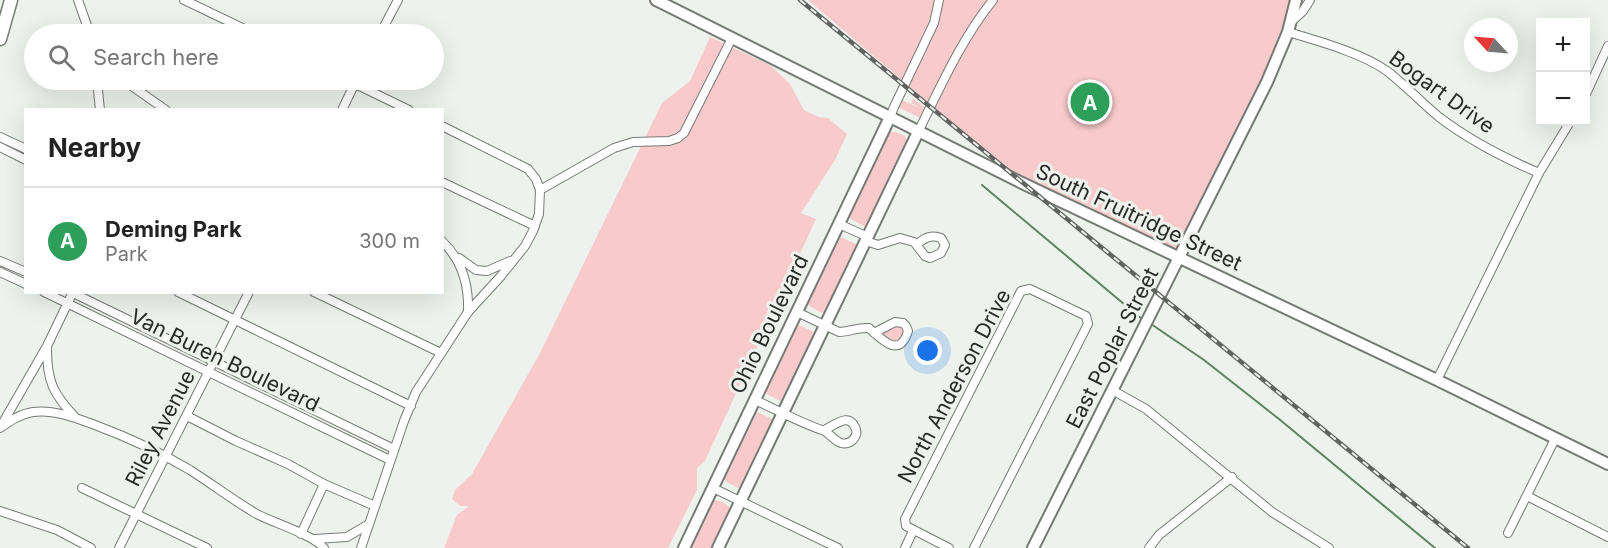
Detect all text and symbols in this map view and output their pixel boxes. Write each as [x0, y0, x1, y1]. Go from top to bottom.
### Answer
north arrow [1464, 18, 1518, 72]
map controls [1536, 18, 1590, 126]
button: + [1536, 18, 1590, 72]
search box [24, 24, 444, 90]
icon: search [45, 41, 78, 74]
text: Search here [93, 44, 219, 70]
street label: Bogart Drive [1384, 45, 1500, 139]
button: − [1536, 72, 1590, 126]
pin: A [1070, 80, 1110, 124]
text: Nearby [48, 132, 141, 163]
street label: South Fruitridge Street [1032, 158, 1246, 276]
text: Deming Park [105, 216, 242, 242]
text: A [60, 229, 75, 253]
text: 300 m [359, 229, 420, 253]
text: Park [105, 242, 148, 266]
street label: Ohio Boulevard [725, 250, 813, 398]
street label: East Poplar Street [1061, 263, 1163, 433]
street label: North Anderson Drive [892, 285, 1016, 487]
street label: Van Buren Boulevard [126, 303, 324, 417]
your location [913, 336, 942, 365]
street label: Riley Avenue [120, 366, 200, 490]

